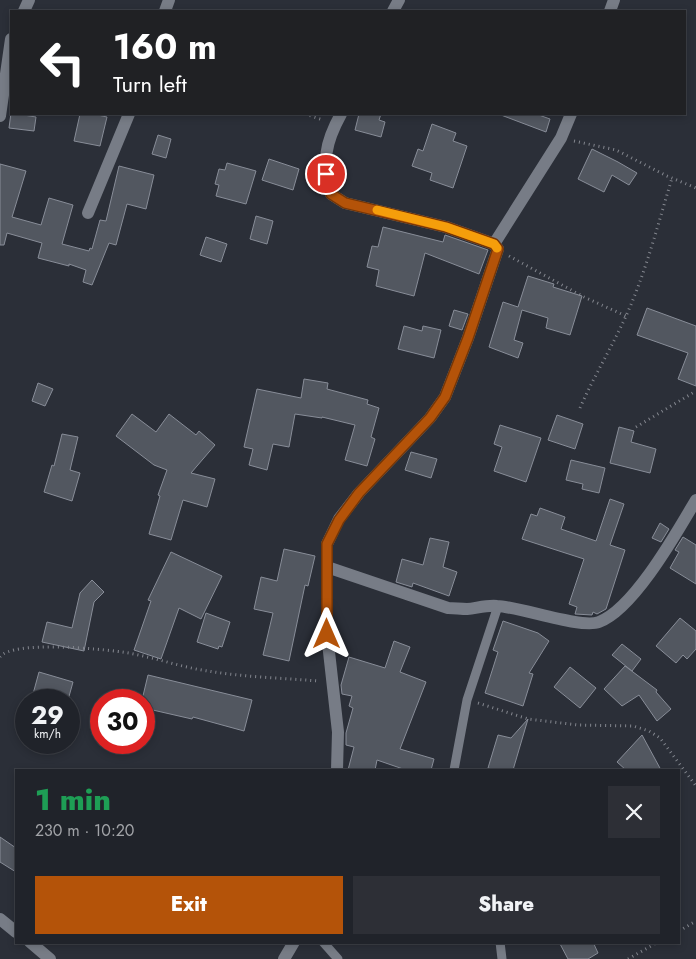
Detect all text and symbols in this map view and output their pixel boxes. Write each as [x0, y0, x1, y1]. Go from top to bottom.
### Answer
text: 160 m [113, 22, 217, 72]
icon: left [30, 30, 95, 95]
text: Turn left [113, 68, 187, 100]
pin [305, 153, 347, 195]
icon: arrive [312, 160, 340, 188]
position arrow [300, 607, 352, 659]
speed limit sign: 30 [90, 689, 155, 754]
text: 29 [31, 697, 64, 733]
text: km/h [34, 725, 61, 743]
text: 1 min [35, 778, 111, 821]
button: close [608, 786, 660, 838]
text: 230 m · 10:20 [35, 819, 134, 842]
button: Exit [35, 876, 343, 934]
button: Share [353, 876, 660, 934]

